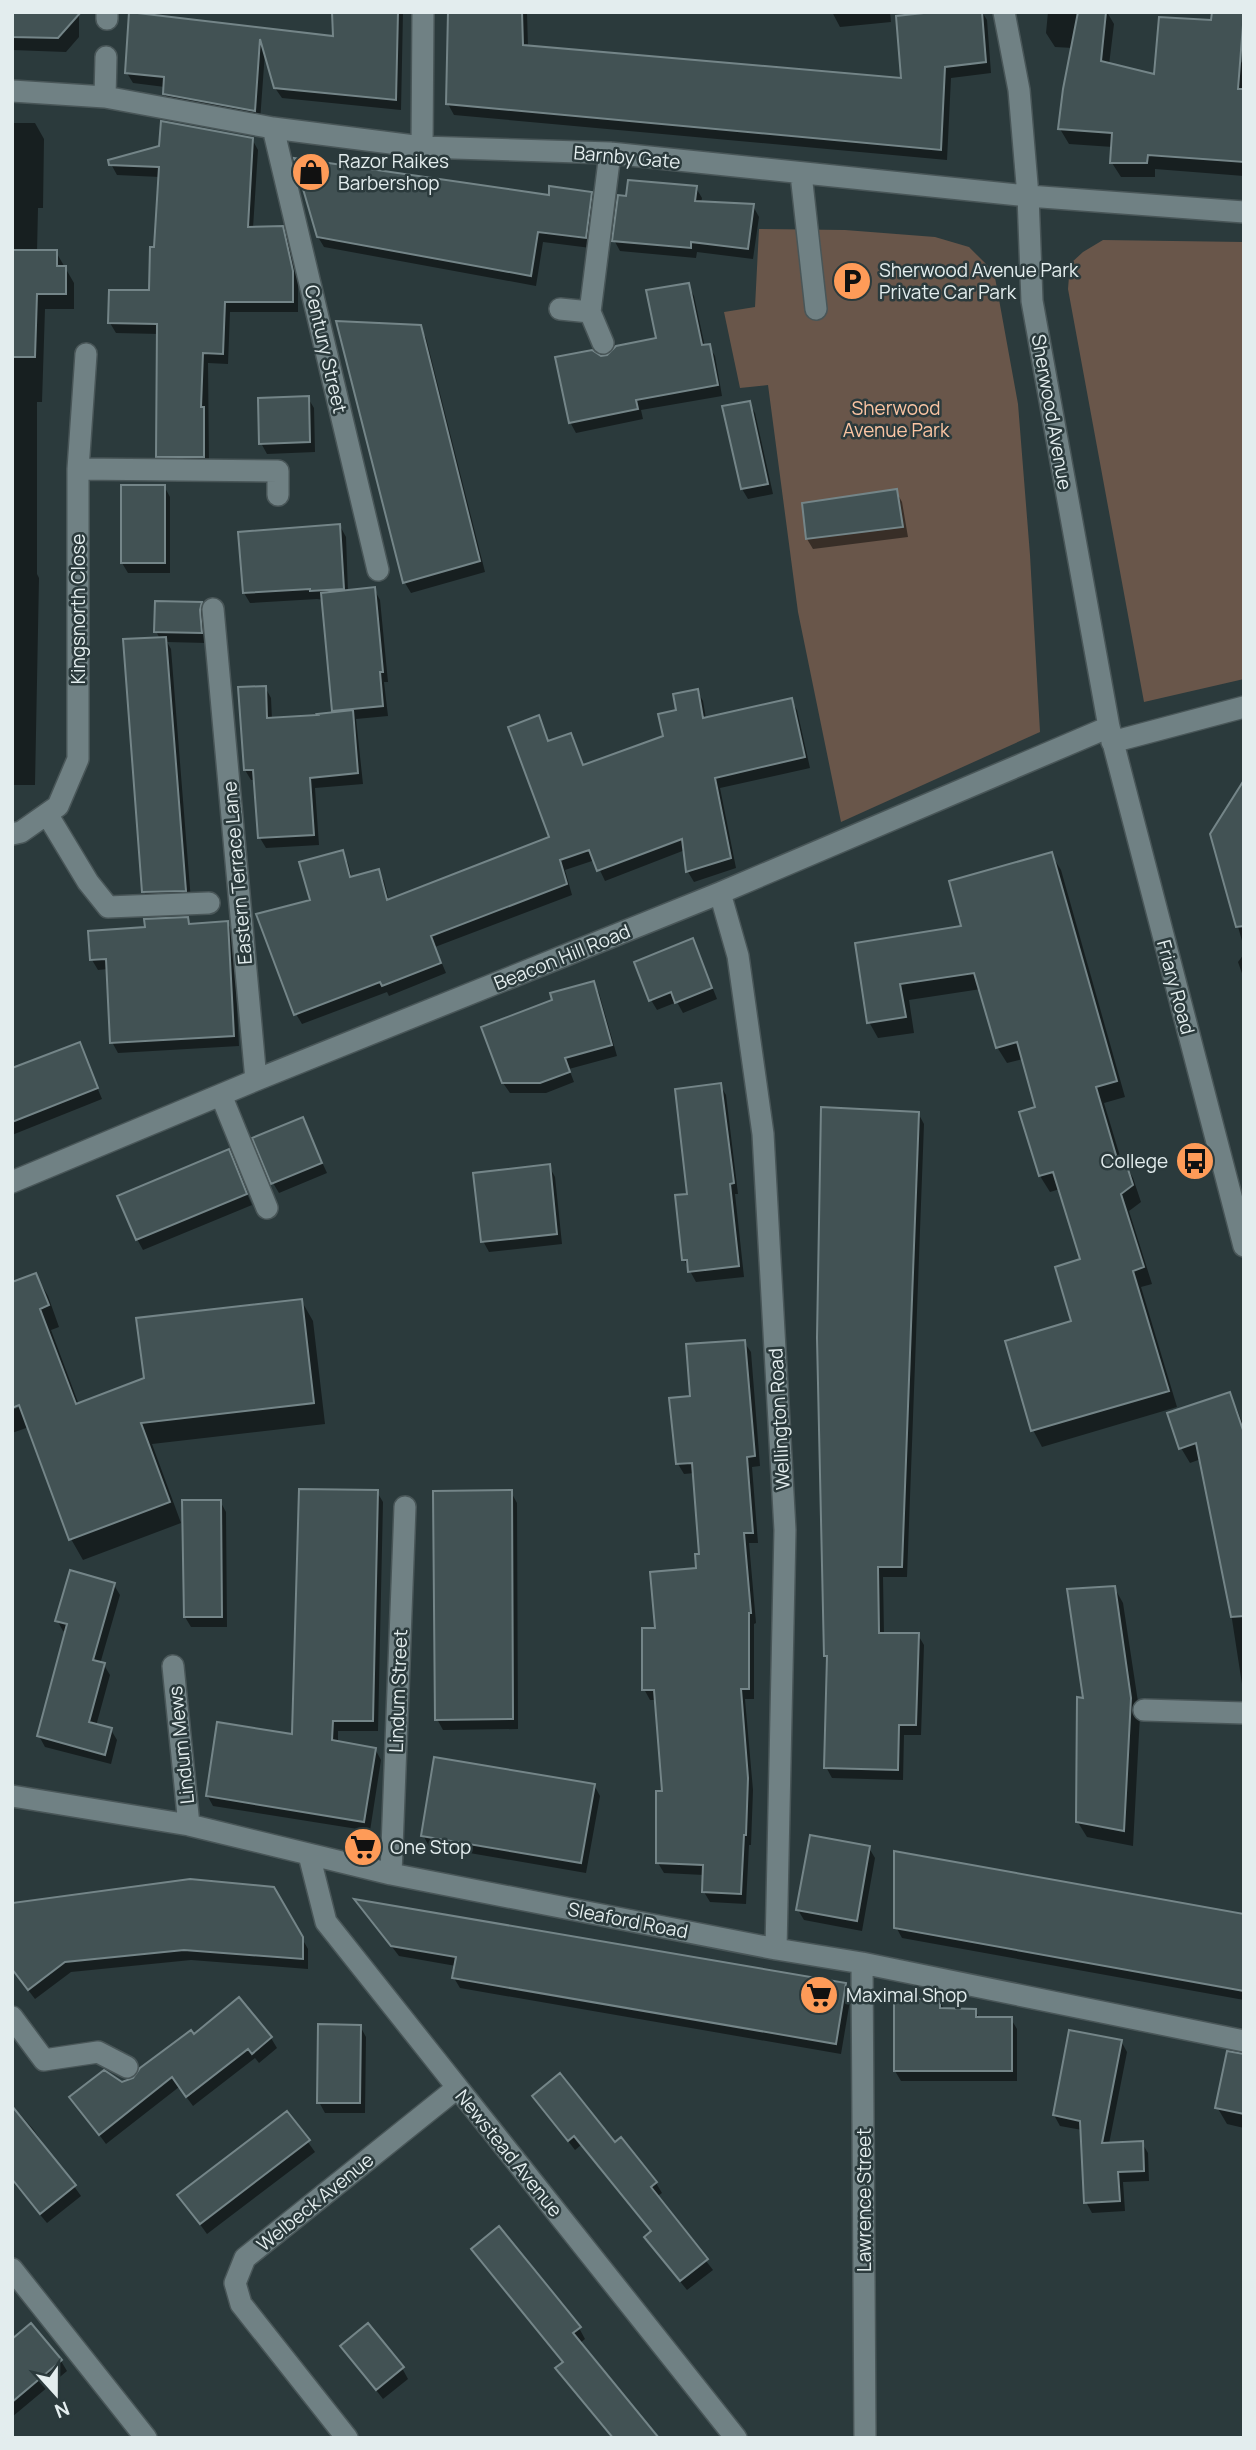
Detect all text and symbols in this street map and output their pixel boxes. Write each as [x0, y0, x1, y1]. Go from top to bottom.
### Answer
street label: Barnby Gate [572, 139, 682, 175]
place label: Razor Raikes Barbershop [338, 148, 449, 196]
shop icon: Razor Raikes Barbershop [290, 151, 332, 193]
place label: Sherwood Avenue Park Private Car Park [879, 257, 1079, 305]
parking icon: Sherwood Avenue Park Private Car Park [831, 260, 873, 302]
street label: Century Street [299, 282, 353, 416]
street label: Sherwood Avenue [1026, 332, 1078, 492]
park label: Sherwood Avenue Park [843, 395, 950, 443]
street label: Kingsnorth Close [65, 534, 91, 684]
street label: Eastern Terrace Lane [216, 780, 258, 966]
street label: Beacon Hill Road [490, 918, 634, 996]
street label: Friary Road [1151, 937, 1201, 1037]
bus stop icon: College [1174, 1140, 1216, 1182]
place label: College [1101, 1148, 1168, 1174]
street label: Wellington Road [762, 1347, 796, 1491]
street label: Lindum Street [383, 1629, 413, 1753]
street label: Lindum Mews [162, 1685, 200, 1805]
supermarket icon: One Stop [342, 1826, 384, 1868]
place label: One Stop [390, 1834, 471, 1860]
street label: Sleaford Road [566, 1896, 690, 1944]
supermarket icon: Maximal Shop [798, 1974, 840, 2016]
place label: Maximal Shop [846, 1982, 967, 2008]
street label: Newstead Avenue [450, 2084, 568, 2222]
street label: Lawrence Street [851, 2128, 877, 2272]
street label: Welbeck Avenue [251, 2147, 379, 2257]
north arrow [21, 2359, 91, 2429]
text: N [51, 2395, 73, 2424]

